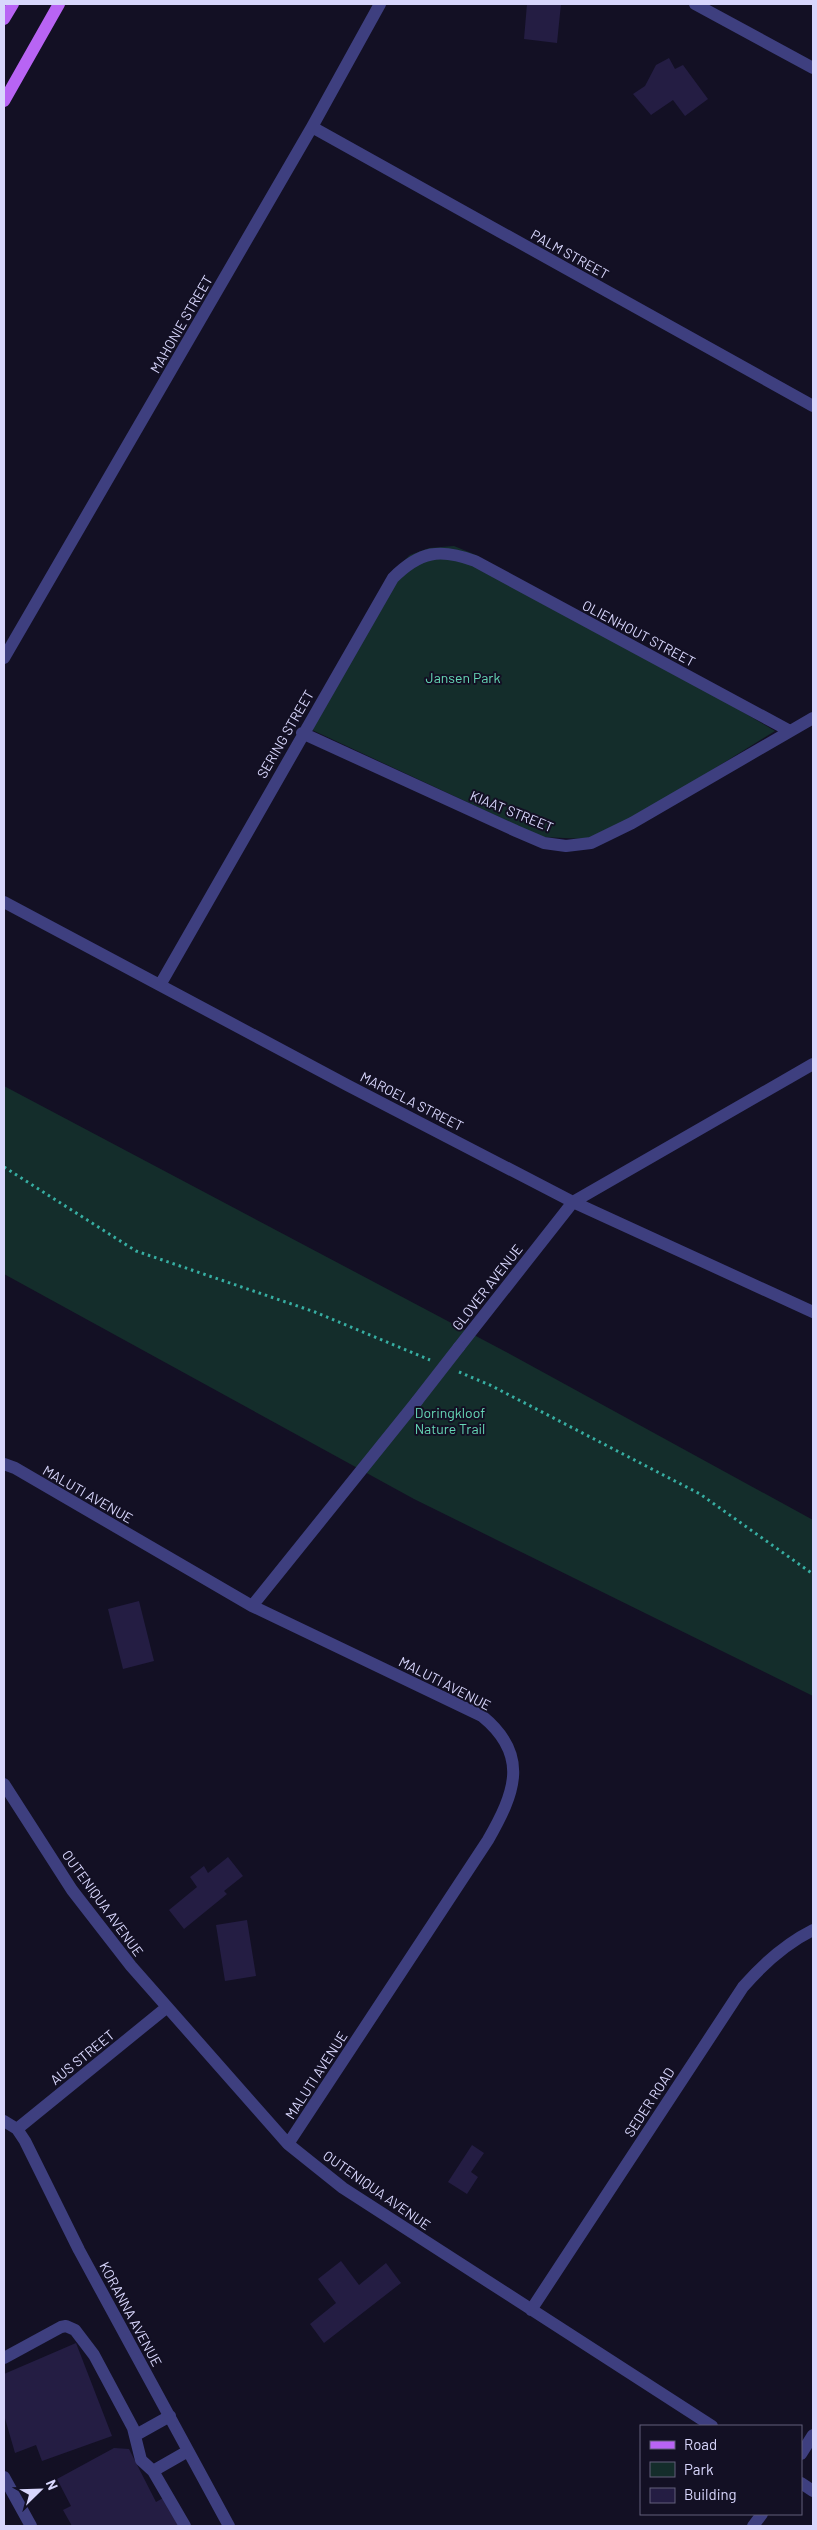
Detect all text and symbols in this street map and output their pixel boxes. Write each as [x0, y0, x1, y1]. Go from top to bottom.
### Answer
street label: PALM STREET [528, 226, 612, 282]
street label: MAHONIE STREET [146, 272, 216, 376]
street label: OLIENHOUT STREET [580, 596, 698, 670]
park label: Jansen Park [426, 669, 500, 686]
street label: SERING STREET [253, 687, 317, 781]
street label: KIAAT STREET [468, 787, 556, 835]
street label: MAROELA STREET [358, 1068, 466, 1134]
street label: GLOVER AVENUE [448, 1241, 526, 1333]
park label: Doringkloof Nature Trail [415, 1404, 485, 1437]
street label: MALUTI AVENUE [40, 1461, 136, 1527]
street label: MALUTI AVENUE [396, 1652, 494, 1714]
street label: OUTENIQUA AVENUE [59, 1847, 147, 1959]
street label: AUS STREET [46, 2026, 118, 2088]
street label: MALUTI AVENUE [281, 2028, 351, 2122]
street label: SEDER ROAD [620, 2064, 678, 2140]
street label: OUTENIQUA AVENUE [320, 2147, 434, 2233]
street label: KORANNA AVENUE [96, 2259, 166, 2369]
legend [640, 2425, 802, 2515]
text: Road [684, 2435, 717, 2453]
text: Park [684, 2460, 714, 2478]
north arrow [15, 2465, 65, 2515]
text: N [43, 2477, 62, 2492]
text: Building [684, 2485, 737, 2503]

